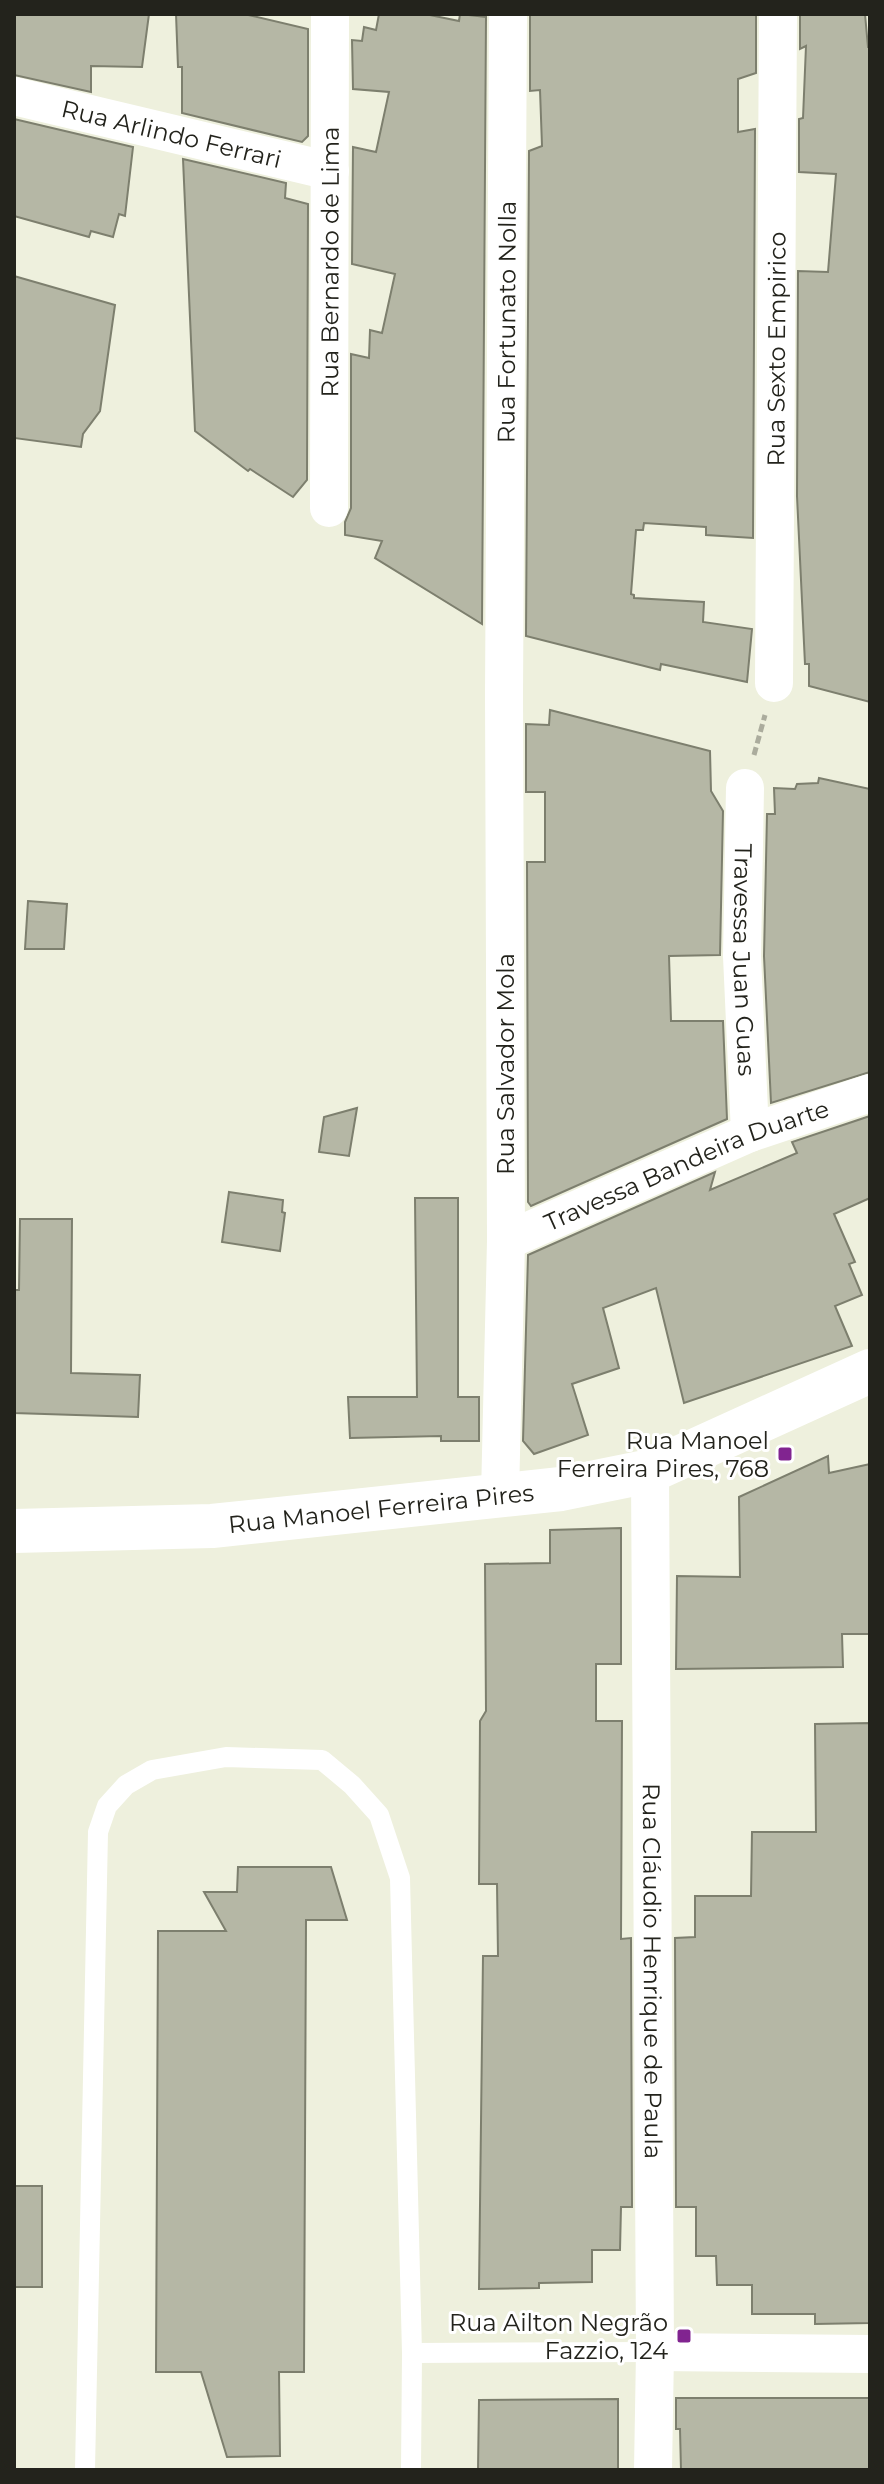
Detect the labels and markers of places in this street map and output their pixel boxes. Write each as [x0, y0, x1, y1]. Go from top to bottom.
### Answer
place label: Rua Manoel Ferreira Pires, 768 [557, 1426, 769, 1483]
marker: Rua Manoel Ferreira Pires, 768 [776, 1445, 794, 1463]
place label: Rua Ailton Negrão Fazzio, 124 [449, 2308, 668, 2365]
marker: Rua Ailton Negrão Fazzio, 124 [675, 2327, 693, 2345]

